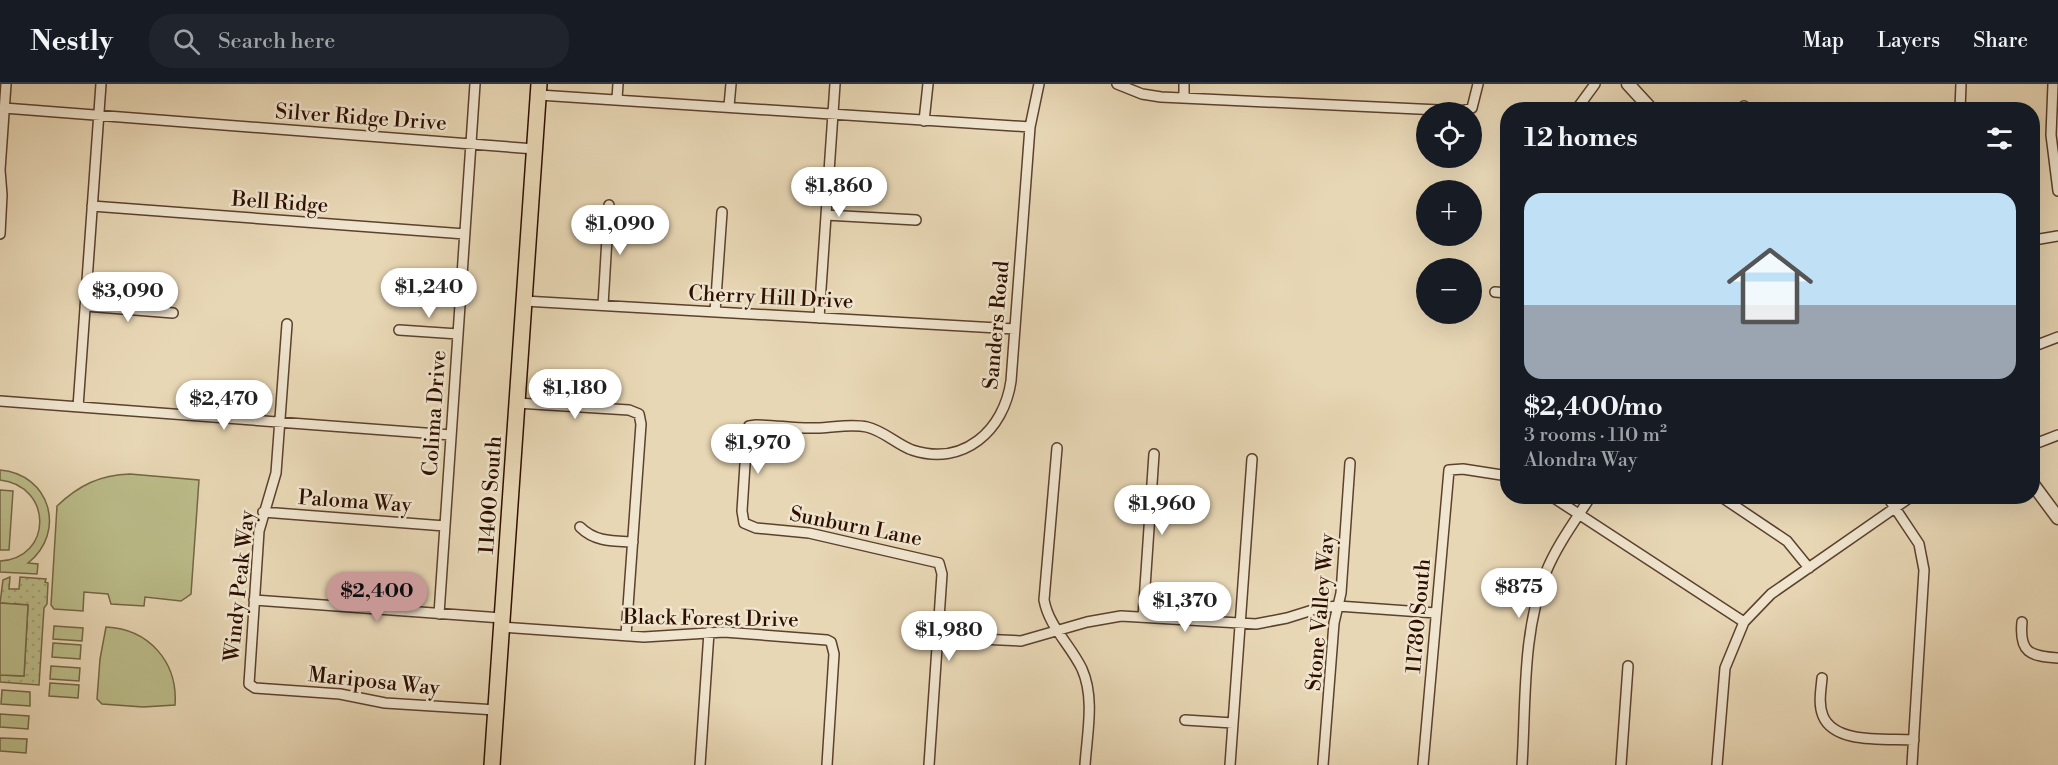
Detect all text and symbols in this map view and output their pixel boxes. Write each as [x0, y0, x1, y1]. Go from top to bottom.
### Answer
search box [149, 14, 569, 68]
text: Nestly [30, 24, 113, 59]
icon: search [170, 25, 203, 58]
text: Search here [218, 28, 335, 55]
text: Map [1803, 28, 1844, 54]
text: Layers [1877, 28, 1940, 54]
text: Share [1973, 28, 2028, 54]
street label: Silver Ridge Drive [274, 99, 448, 137]
map controls [1416, 102, 1482, 324]
button: locate [1416, 102, 1482, 168]
text: 12 homes [1524, 122, 1638, 154]
icon: filters [1983, 122, 2016, 155]
pin: $1,860 [790, 167, 888, 218]
text: $1,860 [805, 174, 873, 199]
button: + [1416, 180, 1482, 246]
street label: Bell Ridge [230, 187, 329, 219]
pin: $1,090 [571, 205, 669, 256]
text: $1,090 [585, 212, 655, 237]
icon: home [1716, 232, 1824, 340]
button: − [1416, 258, 1482, 324]
street label: Sanders Road [978, 260, 1016, 390]
pin: $1,240 [380, 268, 478, 319]
pin: $3,090 [79, 272, 177, 323]
text: $1,240 [395, 275, 463, 300]
text: $3,090 [92, 279, 164, 304]
street label: Cherry Hill Drive [688, 281, 854, 315]
street label: Colima Drive [418, 349, 452, 477]
pin: $1,180 [526, 369, 624, 420]
text: $1,180 [543, 376, 607, 401]
pin: $2,470 [175, 380, 273, 431]
text: $2,470 [190, 387, 258, 412]
text: $2,400/mo [1524, 391, 1663, 423]
text: 3 rooms · 110 m² [1524, 423, 1667, 448]
pin: $1,970 [709, 424, 807, 475]
text: $1,970 [725, 431, 791, 456]
street label: 11400 South [474, 435, 508, 555]
text: Alondra Way [1524, 448, 1638, 473]
street label: Paloma Way [297, 485, 413, 519]
pin: $1,960 [1113, 485, 1211, 536]
text: $1,960 [1128, 492, 1196, 517]
street label: Sunburn Lane [787, 501, 924, 553]
street label: Windy Peak Way [219, 508, 261, 664]
street label: Stone Valley Way [1301, 531, 1341, 692]
street label: 11780 South [1401, 557, 1437, 675]
pin: $875 [1483, 568, 1555, 619]
pin: $2,400 [328, 572, 426, 623]
text: $875 [1495, 575, 1543, 600]
text: $2,400 [340, 579, 414, 604]
pin: $1,370 [1136, 582, 1234, 633]
text: $1,370 [1152, 589, 1218, 614]
street label: Black Forest Drive [622, 604, 799, 634]
pin: $1,980 [900, 611, 998, 662]
text: $1,980 [915, 618, 983, 643]
street label: Mariposa Way [307, 662, 442, 702]

